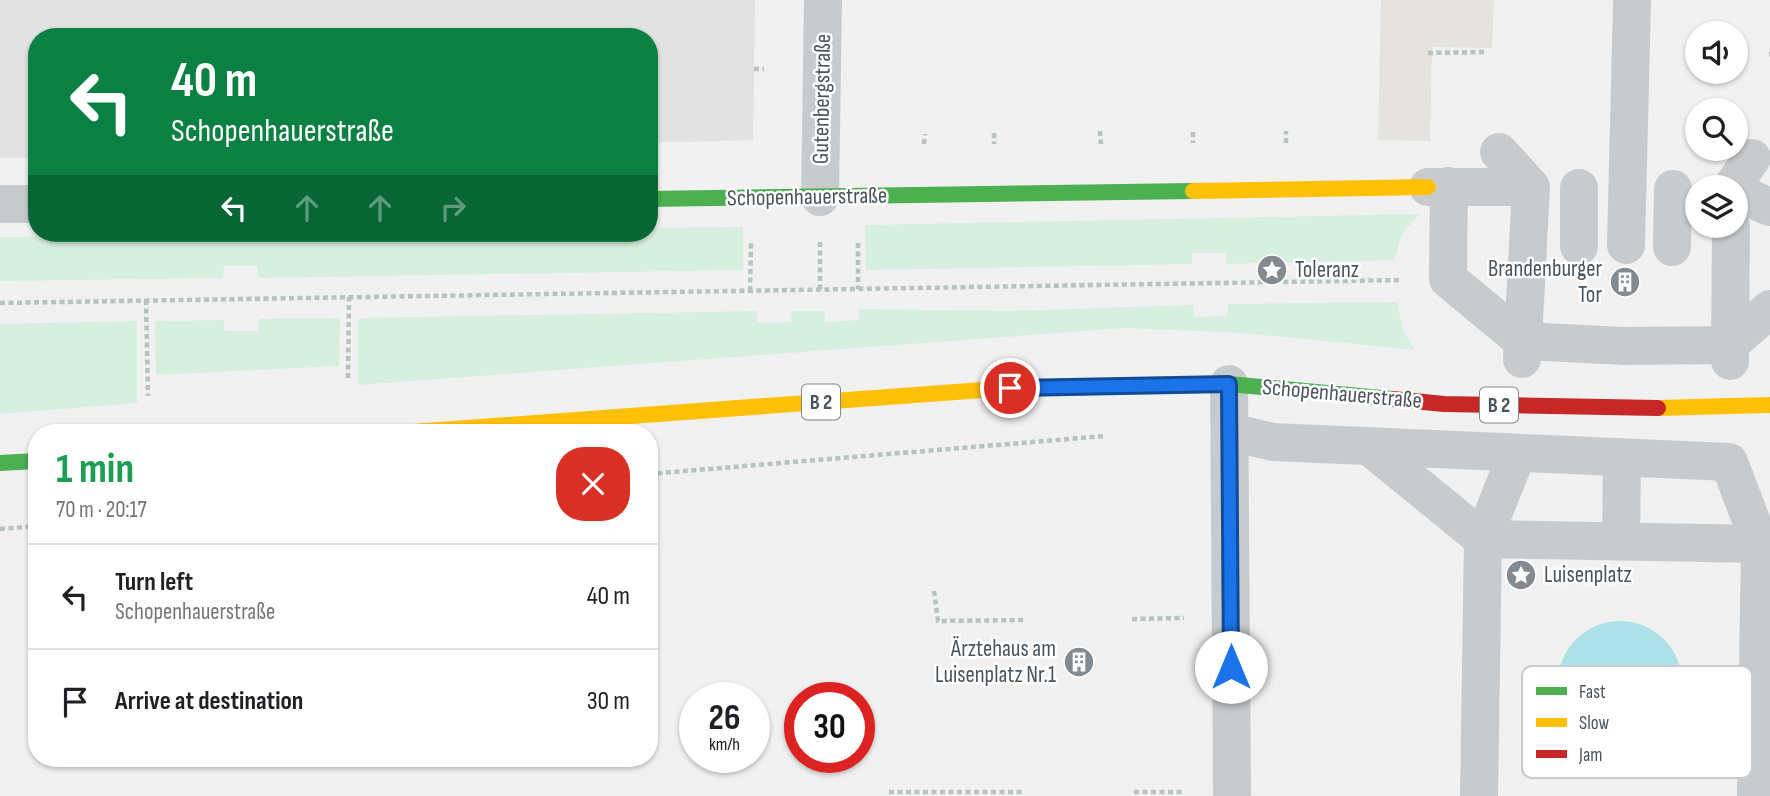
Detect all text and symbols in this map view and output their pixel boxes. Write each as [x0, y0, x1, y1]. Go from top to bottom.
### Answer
map controls [1685, 21, 1748, 238]
button: sound [1685, 21, 1748, 84]
street label: Gutenbergstraße [807, 34, 837, 164]
text: 40 m [171, 52, 257, 111]
icon: left [56, 56, 147, 147]
button: search [1685, 98, 1748, 161]
text: Schopenhauerstraße [171, 112, 394, 151]
button: layers [1685, 175, 1748, 238]
street label: Schopenhauerstraße [727, 182, 887, 212]
icon: left [215, 189, 253, 227]
icon: ahead [288, 189, 326, 227]
icon: ahead [361, 189, 399, 227]
icon: right [434, 189, 472, 227]
place icon: Toleranz [1255, 253, 1289, 287]
place label: Brandenburger Tor [1488, 255, 1602, 309]
place label: Toleranz [1295, 256, 1359, 284]
building icon: Brandenburger Tor [1608, 265, 1642, 299]
pin [980, 358, 1040, 418]
icon: arrive [991, 369, 1029, 407]
street label: Schopenhauerstraße [1261, 373, 1423, 415]
road number: B 2 [802, 384, 840, 420]
road number: B 2 [1480, 388, 1518, 422]
text: 1 min [56, 444, 134, 495]
button: close [556, 447, 630, 521]
text: 70 m · 20:17 [56, 496, 147, 524]
place icon: Luisenplatz [1504, 558, 1538, 592]
place label: Luisenplatz [1544, 561, 1632, 589]
text: Turn left [115, 567, 193, 598]
icon: left [56, 578, 94, 616]
text: 40 m [587, 581, 630, 612]
text: Schopenhauerstraße [115, 598, 275, 626]
position arrow [1194, 630, 1268, 704]
place label: Ärztehaus am Luisenplatz Nr.1 [935, 635, 1056, 689]
building icon: Ärztehaus am Luisenplatz Nr.1 [1062, 645, 1096, 679]
legend [1522, 666, 1752, 778]
text: Fast [1579, 681, 1606, 704]
speed limit sign: 30 [784, 682, 875, 773]
icon: arrive [56, 683, 94, 721]
text: Arrive at destination [115, 686, 303, 717]
text: 30 m [587, 686, 630, 717]
text: 26 [709, 697, 740, 740]
text: Slow [1579, 712, 1609, 735]
text: km/h [709, 734, 740, 755]
text: Jam [1578, 744, 1602, 767]

